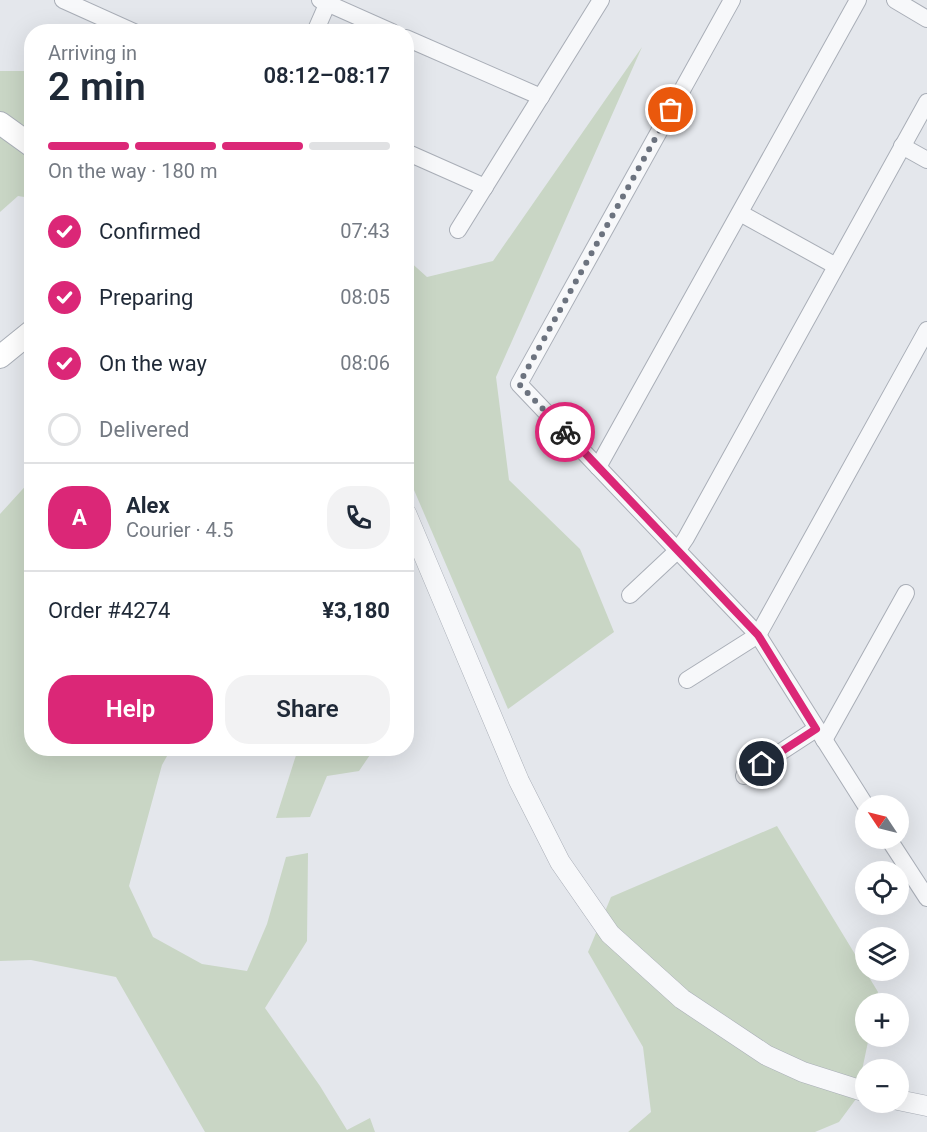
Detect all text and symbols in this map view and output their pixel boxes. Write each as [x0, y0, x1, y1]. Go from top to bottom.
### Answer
text: Arriving in [48, 41, 137, 65]
text: 08:12–08:17 [263, 63, 390, 88]
text: 2 min [48, 64, 146, 110]
pin [645, 84, 696, 135]
icon: bag [654, 93, 687, 126]
text: On the way · 180 m [48, 159, 217, 183]
icon: check [48, 215, 81, 248]
text: Confirmed [99, 219, 201, 244]
text: 07:43 [340, 219, 390, 243]
icon: check [48, 281, 81, 314]
text: Preparing [99, 285, 193, 310]
text: 08:05 [340, 285, 390, 309]
icon: check [48, 347, 81, 380]
text: On the way [99, 351, 207, 376]
text: 08:06 [340, 351, 390, 375]
courier [535, 402, 595, 462]
icon: bike [549, 416, 582, 449]
text: Delivered [99, 417, 189, 442]
button: phone [327, 486, 390, 549]
text: Alex [126, 493, 170, 518]
text: A [72, 505, 87, 530]
text: Courier · 4.5 [126, 518, 233, 542]
text: Order #4274 [48, 598, 170, 623]
text: ¥3,180 [322, 598, 390, 623]
button: Help [48, 675, 213, 744]
button: Share [225, 675, 390, 744]
pin [736, 738, 787, 789]
icon: home [745, 747, 778, 780]
north arrow [855, 795, 909, 849]
map controls [855, 795, 909, 1113]
button: locate [855, 861, 909, 915]
button: layers [855, 927, 909, 981]
button: + [855, 993, 909, 1047]
button: − [855, 1059, 909, 1113]

